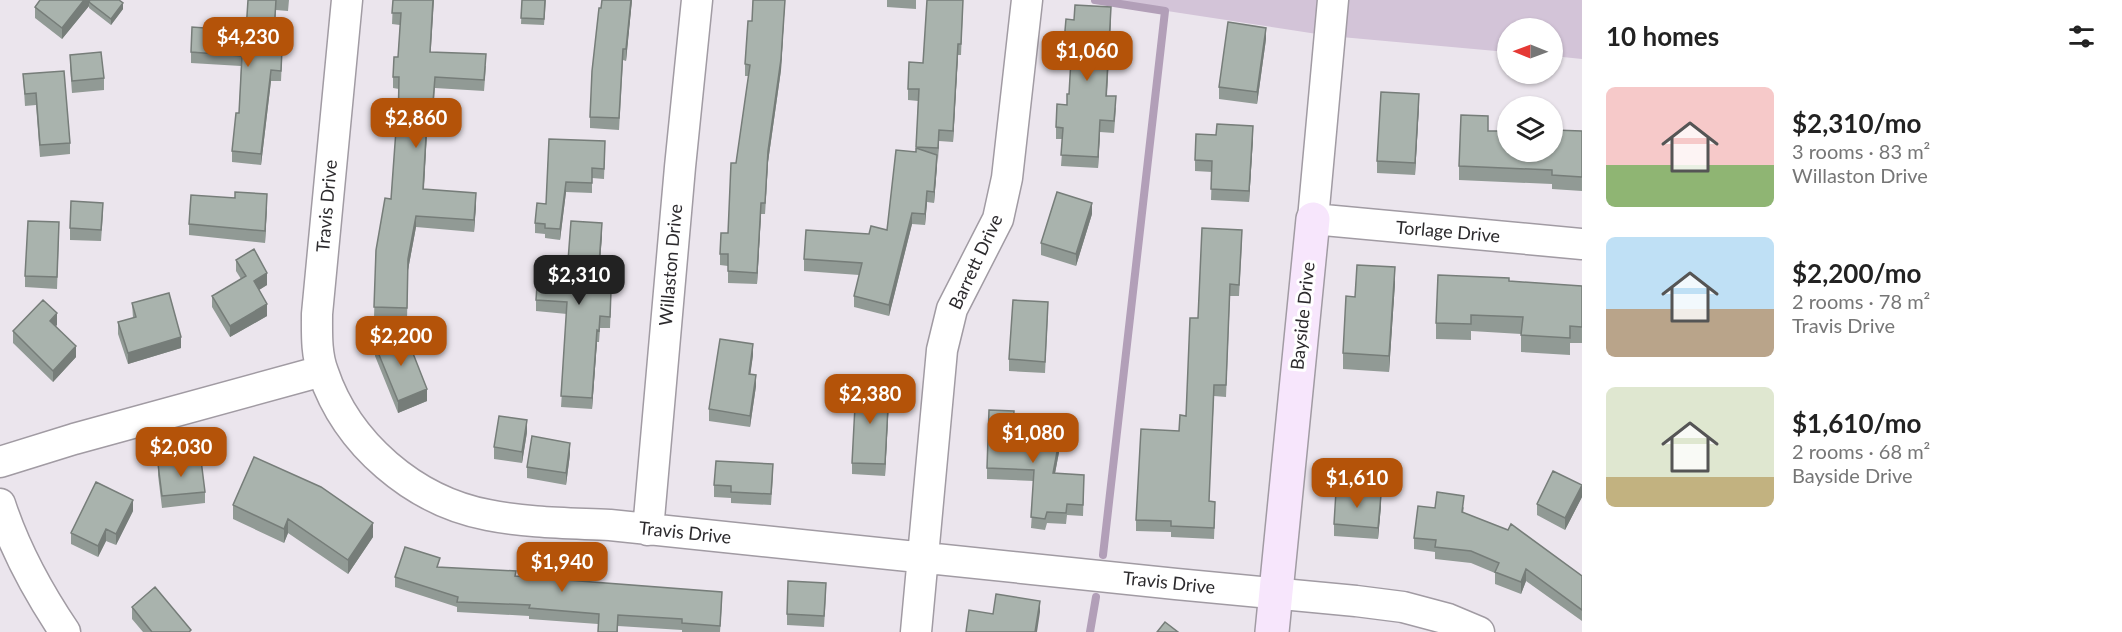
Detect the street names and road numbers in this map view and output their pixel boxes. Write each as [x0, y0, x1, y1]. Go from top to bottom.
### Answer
street label: Travis Drive [311, 159, 341, 253]
street label: Willaston Drive [654, 203, 686, 327]
street label: Barrett Drive [943, 211, 1007, 313]
street label: Torlage Drive [1395, 215, 1501, 247]
street label: Bayside Drive [1285, 261, 1319, 371]
street label: Travis Drive [638, 516, 732, 548]
street label: Travis Drive [1122, 566, 1216, 598]

